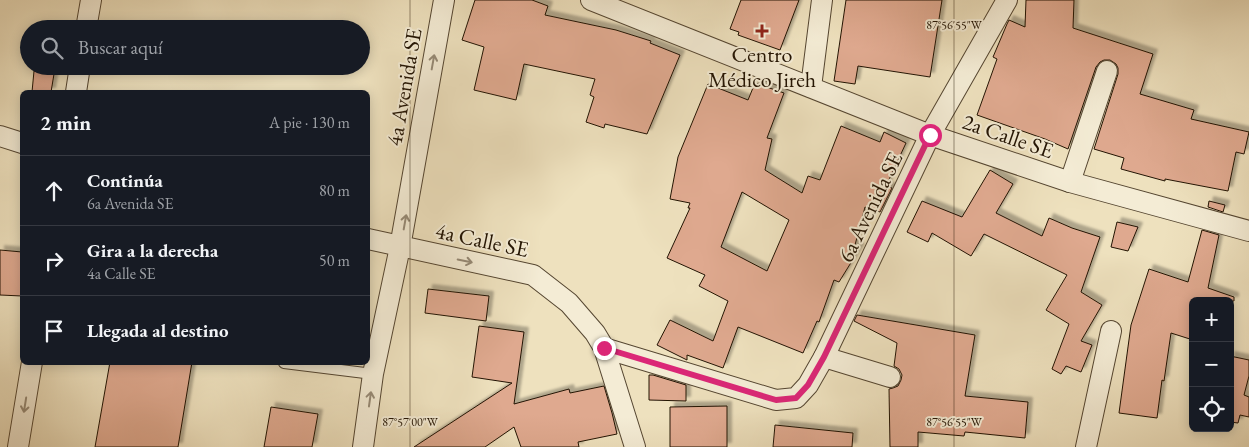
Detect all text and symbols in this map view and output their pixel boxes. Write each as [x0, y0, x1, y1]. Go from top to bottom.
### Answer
text: 87°56'55"W [926, 17, 983, 33]
search box [20, 20, 370, 75]
marker: Centro Médico Jireh [755, 24, 769, 38]
street label: 4a Avenida SE [379, 26, 429, 148]
icon: search [38, 34, 66, 62]
text: Buscar aquí [78, 35, 163, 60]
place label: Centro Médico Jireh [708, 40, 816, 94]
one-way arrow [428, 55, 438, 71]
street label: 2a Calle SE [959, 107, 1057, 165]
text: 2 min [40, 109, 91, 136]
text: A pie · 130 m [269, 112, 350, 133]
route start [919, 124, 942, 147]
street label: 6a Avenida SE [831, 147, 909, 267]
text: Continúa [87, 168, 163, 193]
icon: ahead [40, 177, 68, 205]
text: 80 m [319, 180, 350, 201]
text: 6a Avenida SE [87, 193, 174, 214]
one-way arrow [400, 215, 410, 231]
street label: 4a Calle SE [433, 216, 531, 264]
text: Gira a la derecha [87, 238, 218, 263]
icon: right [40, 247, 68, 275]
text: 50 m [319, 250, 350, 271]
one-way arrow [456, 257, 472, 266]
text: 4a Calle SE [87, 263, 156, 284]
map controls [1189, 297, 1234, 432]
button: + [1189, 297, 1234, 342]
icon: arrive [40, 317, 68, 345]
text: Llegada al destino [87, 318, 229, 343]
route end [593, 337, 616, 360]
button: − [1189, 342, 1234, 387]
button: locate [1189, 387, 1234, 432]
one-way arrow [365, 391, 375, 407]
one-way arrow [20, 396, 30, 412]
text: 87°57'00"W [382, 414, 439, 430]
text: 87°56'55"W [926, 414, 983, 430]

